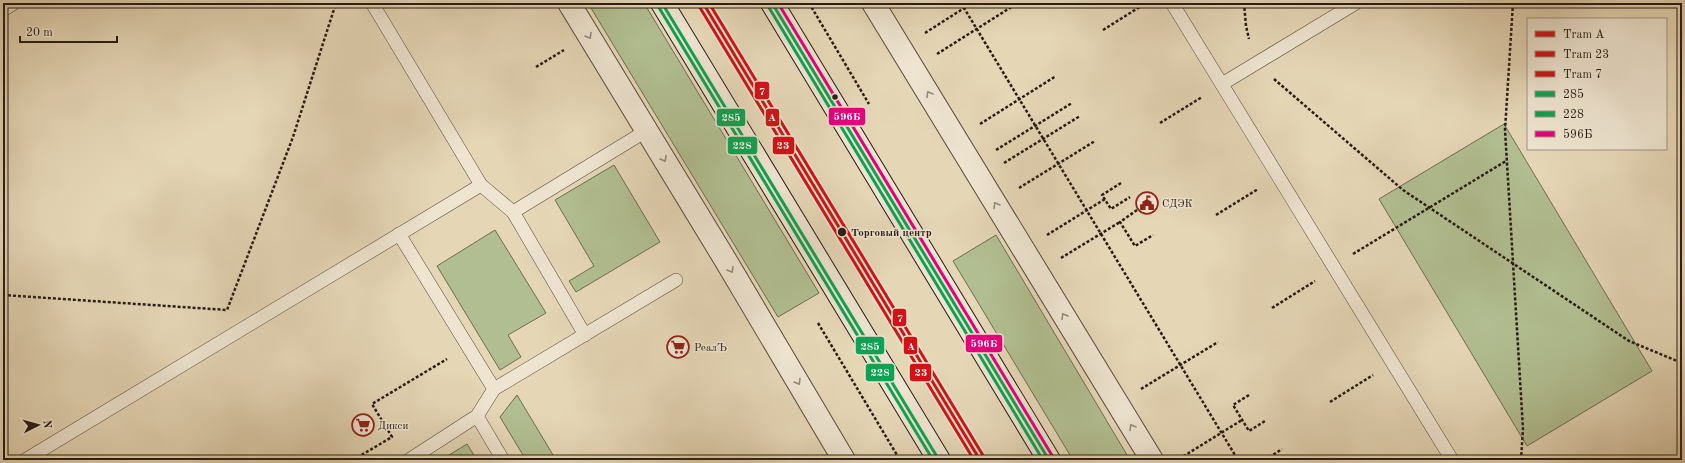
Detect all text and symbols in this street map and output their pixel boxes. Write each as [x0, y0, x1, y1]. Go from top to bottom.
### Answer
scale bar [20, 18, 117, 44]
legend [1527, 18, 1667, 150]
text: 20 m [26, 27, 53, 39]
text: Tram А [1563, 29, 1604, 41]
one-way arrow [584, 32, 591, 39]
text: Tram 23 [1563, 49, 1609, 61]
text: Tram 7 [1563, 69, 1602, 81]
line badge: 7 [754, 81, 770, 100]
text: 7 [759, 87, 765, 98]
text: 285 [1563, 88, 1584, 101]
one-way arrow [926, 91, 933, 98]
unlabelled marker [830, 92, 840, 102]
line badge: 596Б [828, 107, 866, 126]
line badge: 285 [716, 108, 746, 127]
line badge: А [765, 108, 780, 127]
text: 228 [1563, 109, 1584, 121]
text: 596Б [834, 112, 861, 123]
text: 285 [721, 113, 741, 124]
text: А [768, 113, 777, 124]
text: 596Б [1563, 128, 1592, 141]
line badge: 228 [727, 136, 758, 155]
line badge: 23 [772, 136, 795, 155]
text: 228 [732, 141, 752, 152]
text: 23 [777, 141, 789, 152]
one-way arrow [659, 155, 666, 162]
public building icon: СДЭК [1134, 190, 1160, 216]
place label: СДЭК [1162, 199, 1193, 210]
one-way arrow [994, 202, 1001, 209]
marker: Торговый центр [836, 226, 848, 238]
place label: Торговый центр [851, 228, 932, 239]
one-way arrow [727, 266, 734, 273]
line badge: 7 [892, 308, 907, 327]
one-way arrow [1061, 313, 1069, 320]
text: 7 [897, 314, 903, 325]
supermarket icon: РеалЪ [665, 334, 691, 360]
line badge: 596Б [965, 334, 1003, 353]
line badge: 285 [855, 336, 885, 355]
line badge: А [903, 336, 918, 355]
text: 596Б [971, 339, 998, 350]
text: 285 [860, 342, 880, 353]
text: А [907, 342, 916, 353]
place label: РеалЪ [694, 343, 727, 354]
line badge: 228 [865, 363, 895, 382]
line badge: 23 [909, 363, 932, 382]
text: 228 [870, 368, 890, 379]
text: 23 [915, 368, 927, 379]
one-way arrow [793, 378, 800, 385]
north arrow [18, 405, 58, 445]
supermarket icon: Дикси [350, 412, 376, 438]
text: N [41, 419, 52, 429]
place label: Дикси [378, 421, 408, 432]
one-way arrow [1129, 424, 1137, 431]

